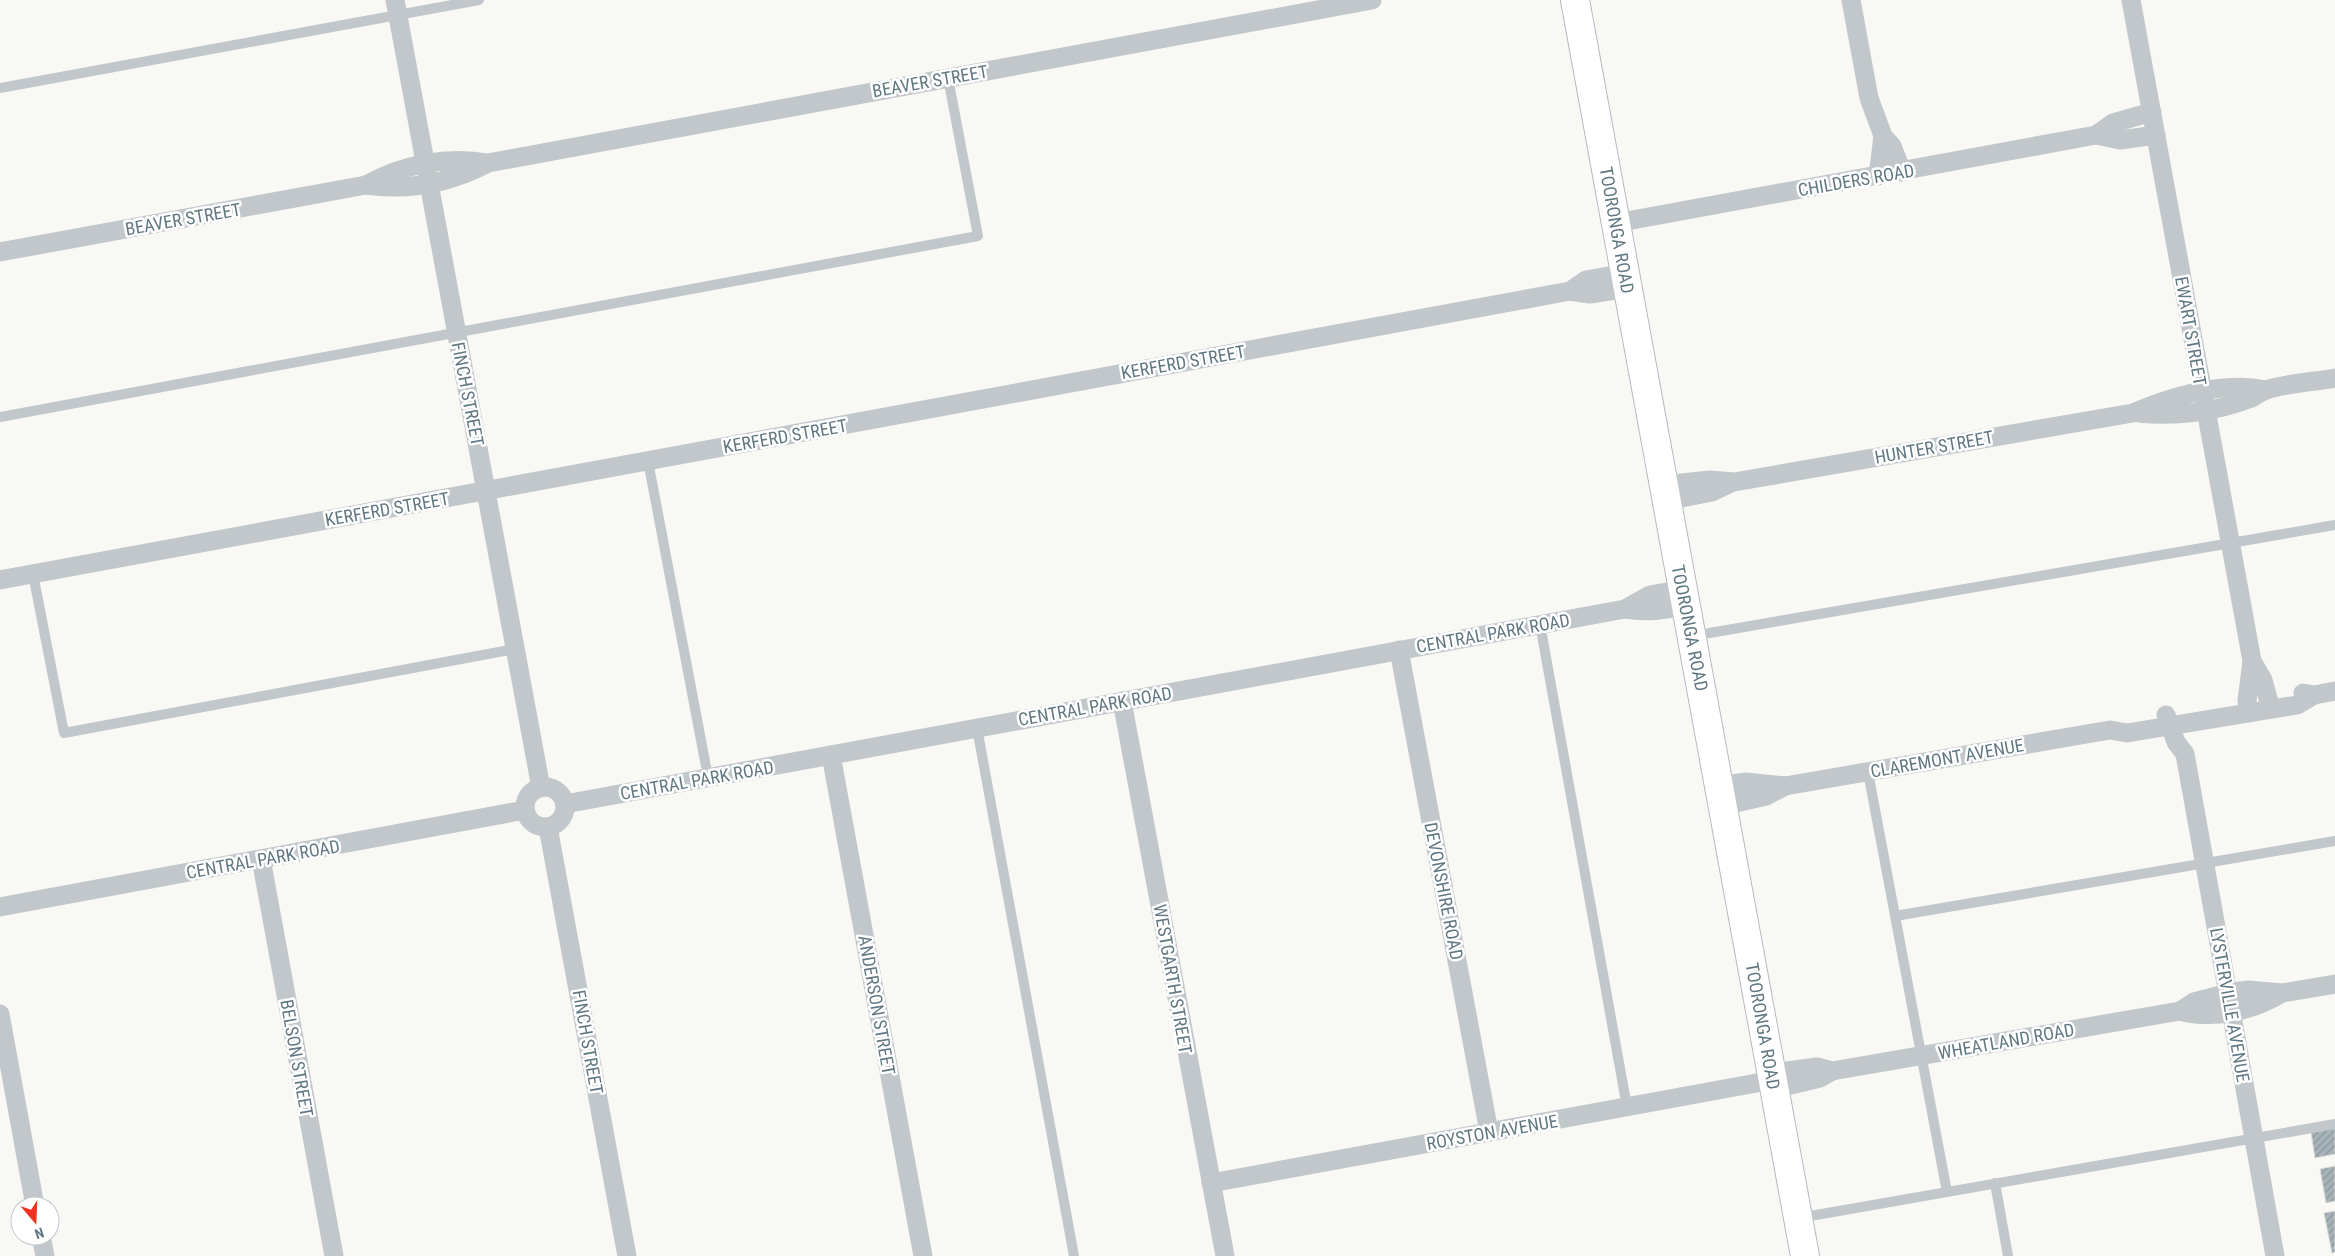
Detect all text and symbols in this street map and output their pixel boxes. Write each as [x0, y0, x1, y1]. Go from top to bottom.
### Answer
street label: BEAVER STREET [871, 61, 989, 101]
street label: CHILDERS ROAD [1796, 159, 1916, 201]
street label: TOORONGA ROAD [1596, 165, 1638, 295]
street label: BEAVER STREET [124, 199, 242, 239]
street label: EWART STREET [2171, 275, 2211, 387]
street label: FINCH STREET [448, 340, 488, 448]
street label: KERFERD STREET [1119, 341, 1247, 383]
street label: KERFERD STREET [721, 415, 849, 457]
street label: HUNTER STREET [1873, 426, 1995, 468]
street label: KERFERD STREET [323, 488, 451, 530]
street label: TOORONGA ROAD [1667, 563, 1713, 693]
street label: CENTRAL PARK ROAD [1415, 609, 1571, 657]
street label: CENTRAL PARK ROAD [1017, 682, 1173, 730]
street label: CLAREMONT AVENUE [1869, 734, 2025, 782]
street label: CENTRAL PARK ROAD [619, 756, 775, 804]
street label: DEVONSHIRE ROAD [1420, 820, 1468, 962]
street label: CENTRAL PARK ROAD [185, 835, 341, 883]
street label: WESTGARTH STREET [1150, 903, 1196, 1055]
street label: LYSTERVILLE AVENUE [2206, 926, 2254, 1084]
street label: ANDERSON STREET [854, 934, 900, 1076]
street label: TOORONGA ROAD [1742, 961, 1784, 1091]
street label: FINCH STREET [568, 988, 608, 1096]
street label: BELSON STREET [276, 998, 318, 1118]
street label: WHEATLAND ROAD [1936, 1019, 2076, 1063]
street label: ROYSTON AVENUE [1425, 1110, 1559, 1154]
north arrow [10, 1196, 60, 1246]
text: N [33, 1224, 46, 1242]

